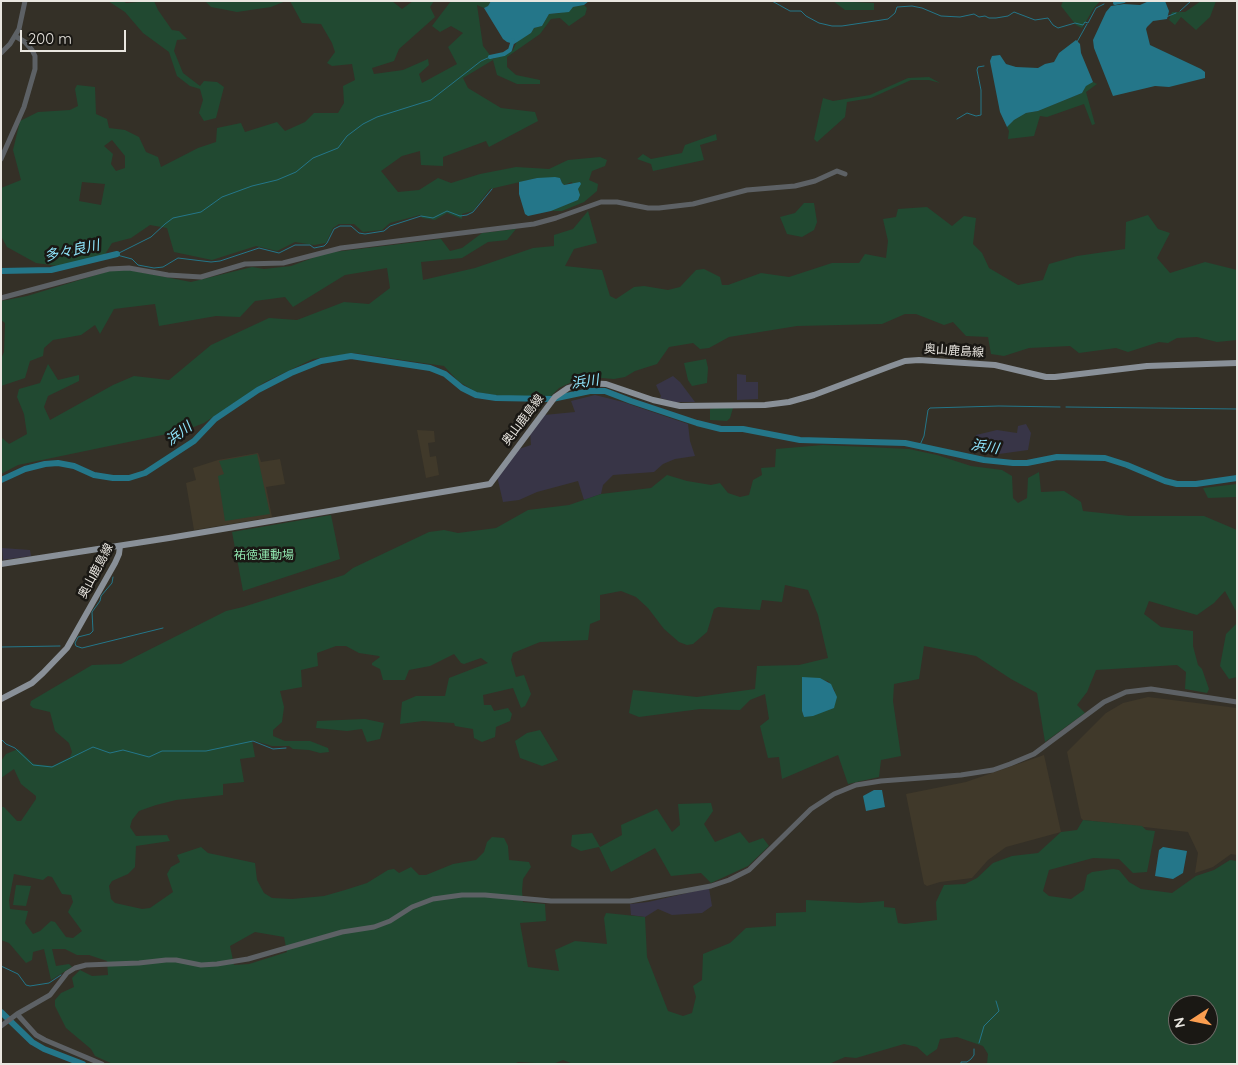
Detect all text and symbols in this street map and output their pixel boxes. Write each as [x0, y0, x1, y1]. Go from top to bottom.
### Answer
scale bar [22, 20, 129, 52]
text: 200 m [28, 29, 72, 48]
water label: 多々良川 [43, 237, 101, 265]
street label: 奥山鹿島線 [924, 342, 984, 360]
water label: 浜川 [570, 372, 600, 392]
street label: 奥山鹿島線 [499, 392, 547, 448]
water label: 浜川 [163, 419, 195, 449]
water label: 浜川 [970, 437, 1000, 457]
street label: 奥山鹿島線 [76, 541, 116, 601]
park label: 祐徳運動場 [234, 548, 294, 562]
north arrow [1168, 995, 1218, 1045]
text: N [1169, 1016, 1189, 1029]

